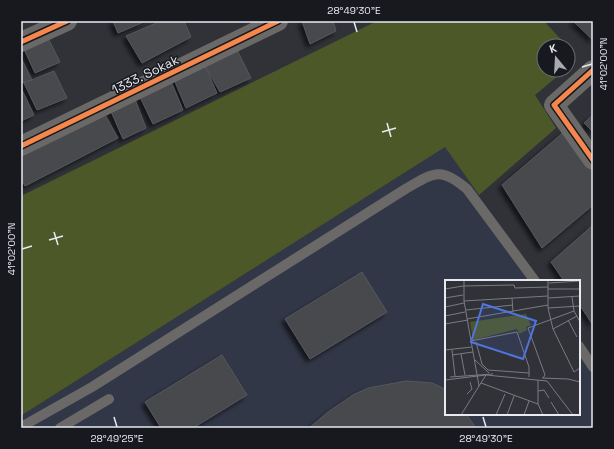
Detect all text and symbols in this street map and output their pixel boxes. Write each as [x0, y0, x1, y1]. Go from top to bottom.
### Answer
text: 28°49'30"E [327, 4, 381, 17]
north arrow [536, 38, 576, 78]
text: 41°02'00"N [597, 38, 610, 90]
text: K [547, 41, 558, 56]
street label: 1333. Sokak [109, 51, 182, 98]
text: 41°02'00"N [5, 223, 18, 275]
inset map [445, 280, 580, 415]
text: 28°49'25"E [91, 432, 144, 445]
text: 28°49'30"E [459, 432, 513, 445]

